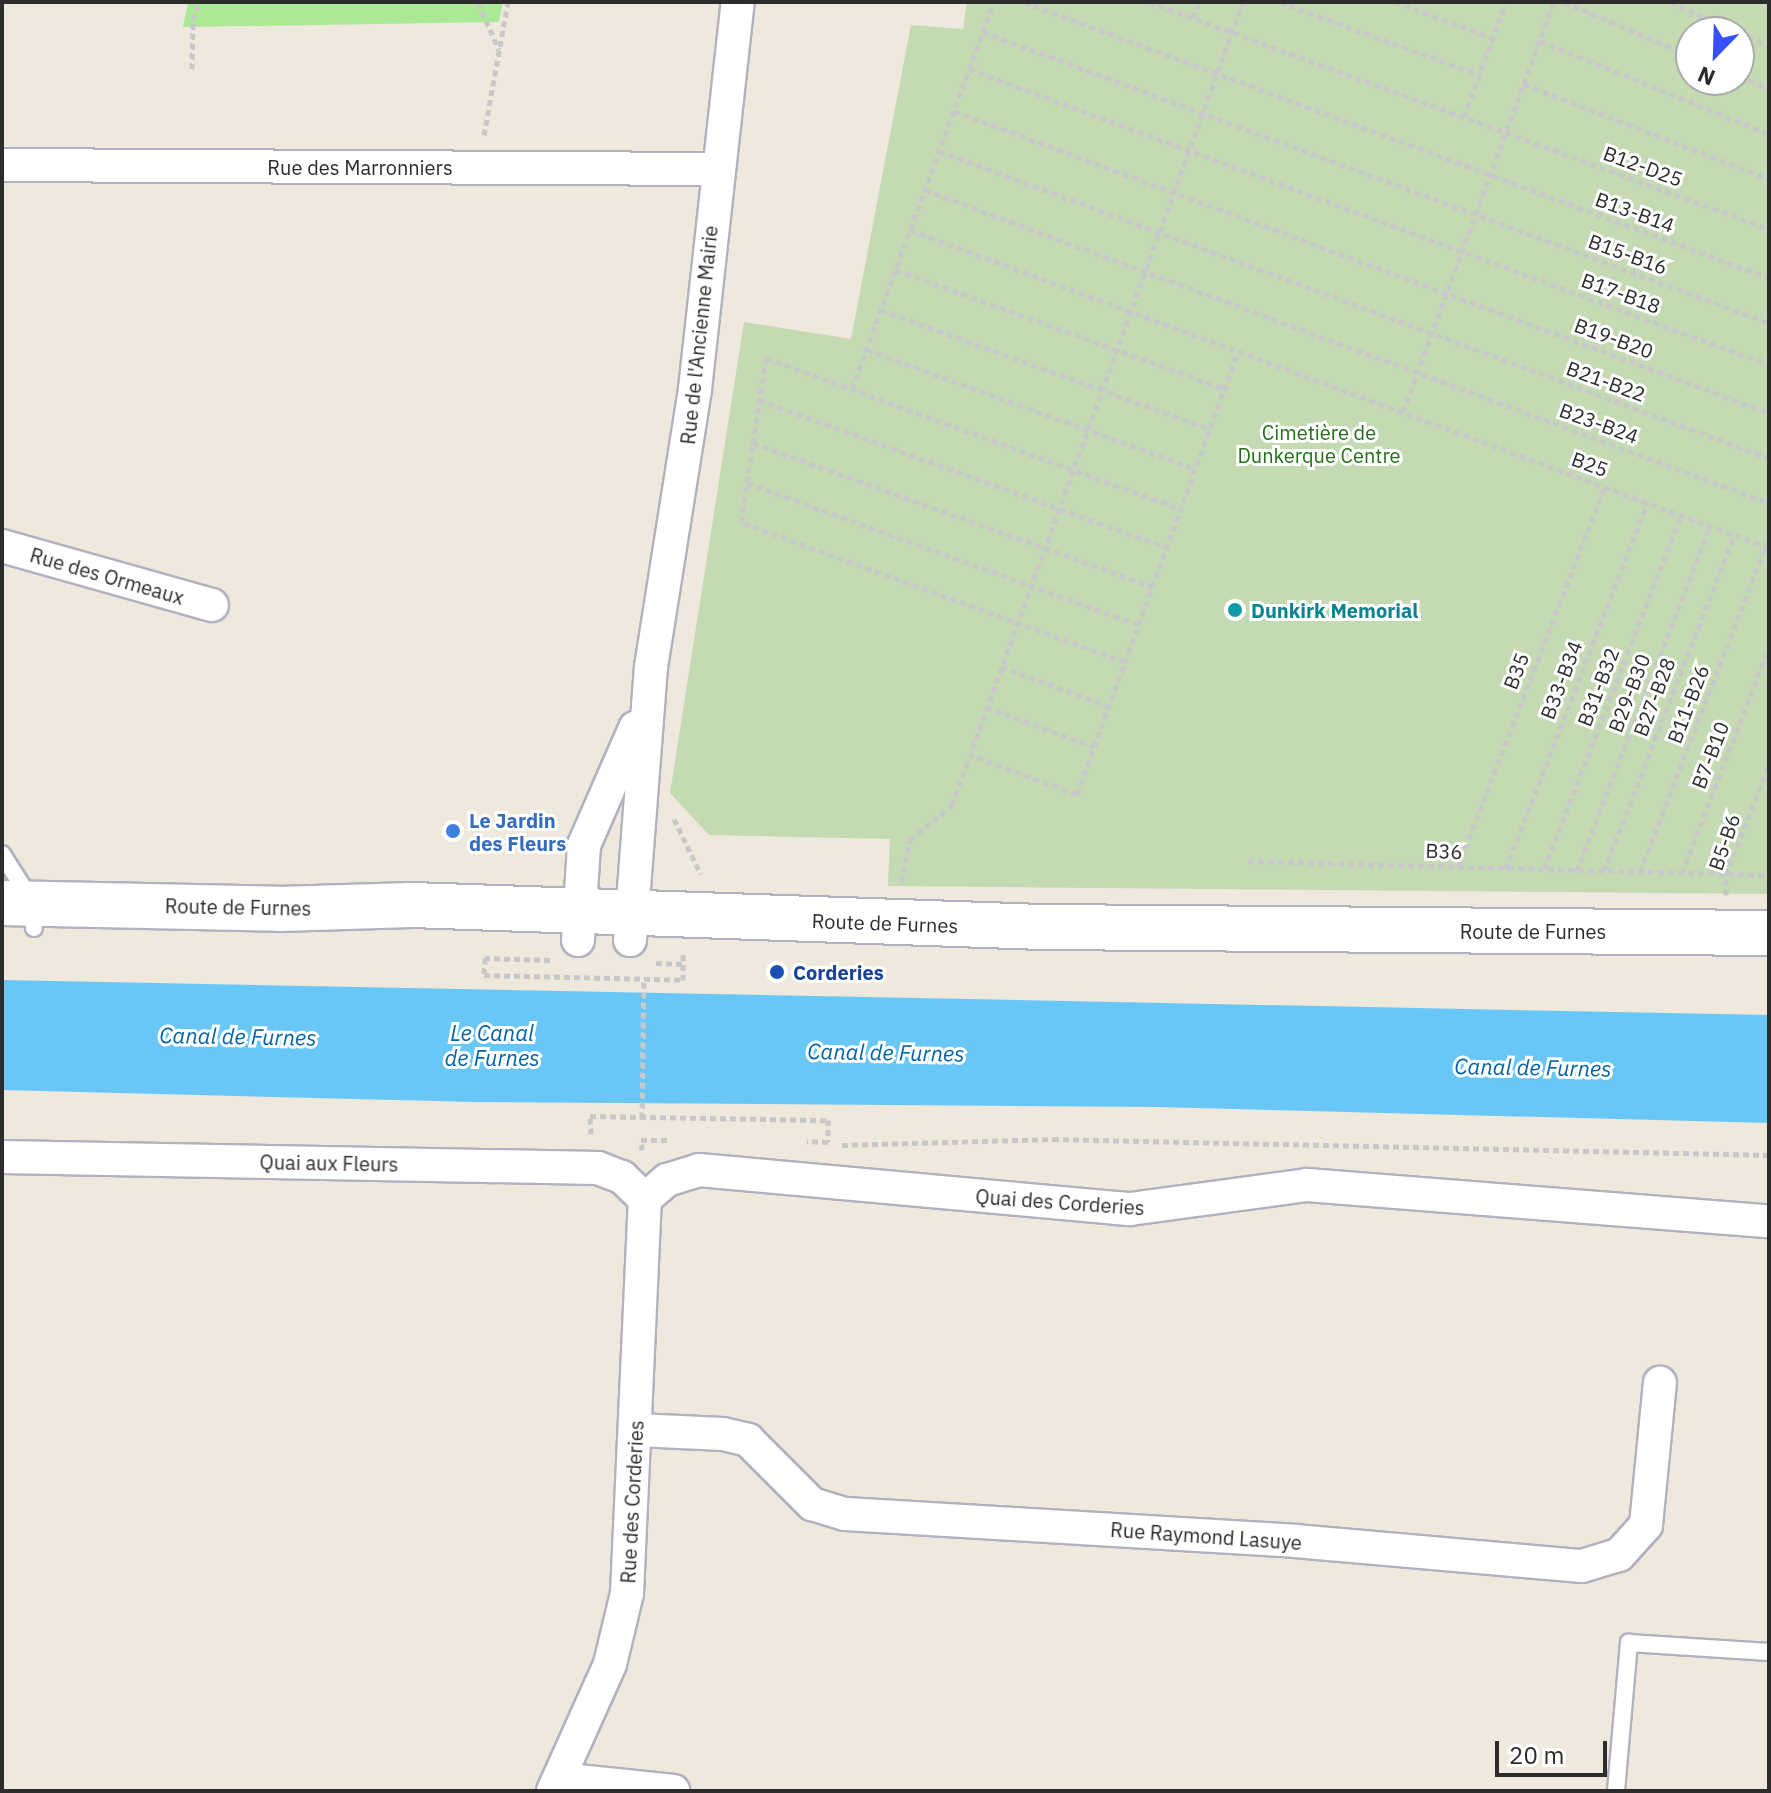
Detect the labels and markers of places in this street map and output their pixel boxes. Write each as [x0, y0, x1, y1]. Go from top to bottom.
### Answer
place label: Dunkirk Memorial [1251, 598, 1418, 622]
marker: Dunkirk Memorial [1226, 601, 1244, 619]
place label: Le Jardin des Fleurs [469, 808, 566, 855]
marker: Le Jardin des Fleurs [444, 822, 462, 840]
place label: Corderies [793, 960, 884, 984]
marker: Corderies [768, 963, 786, 981]

